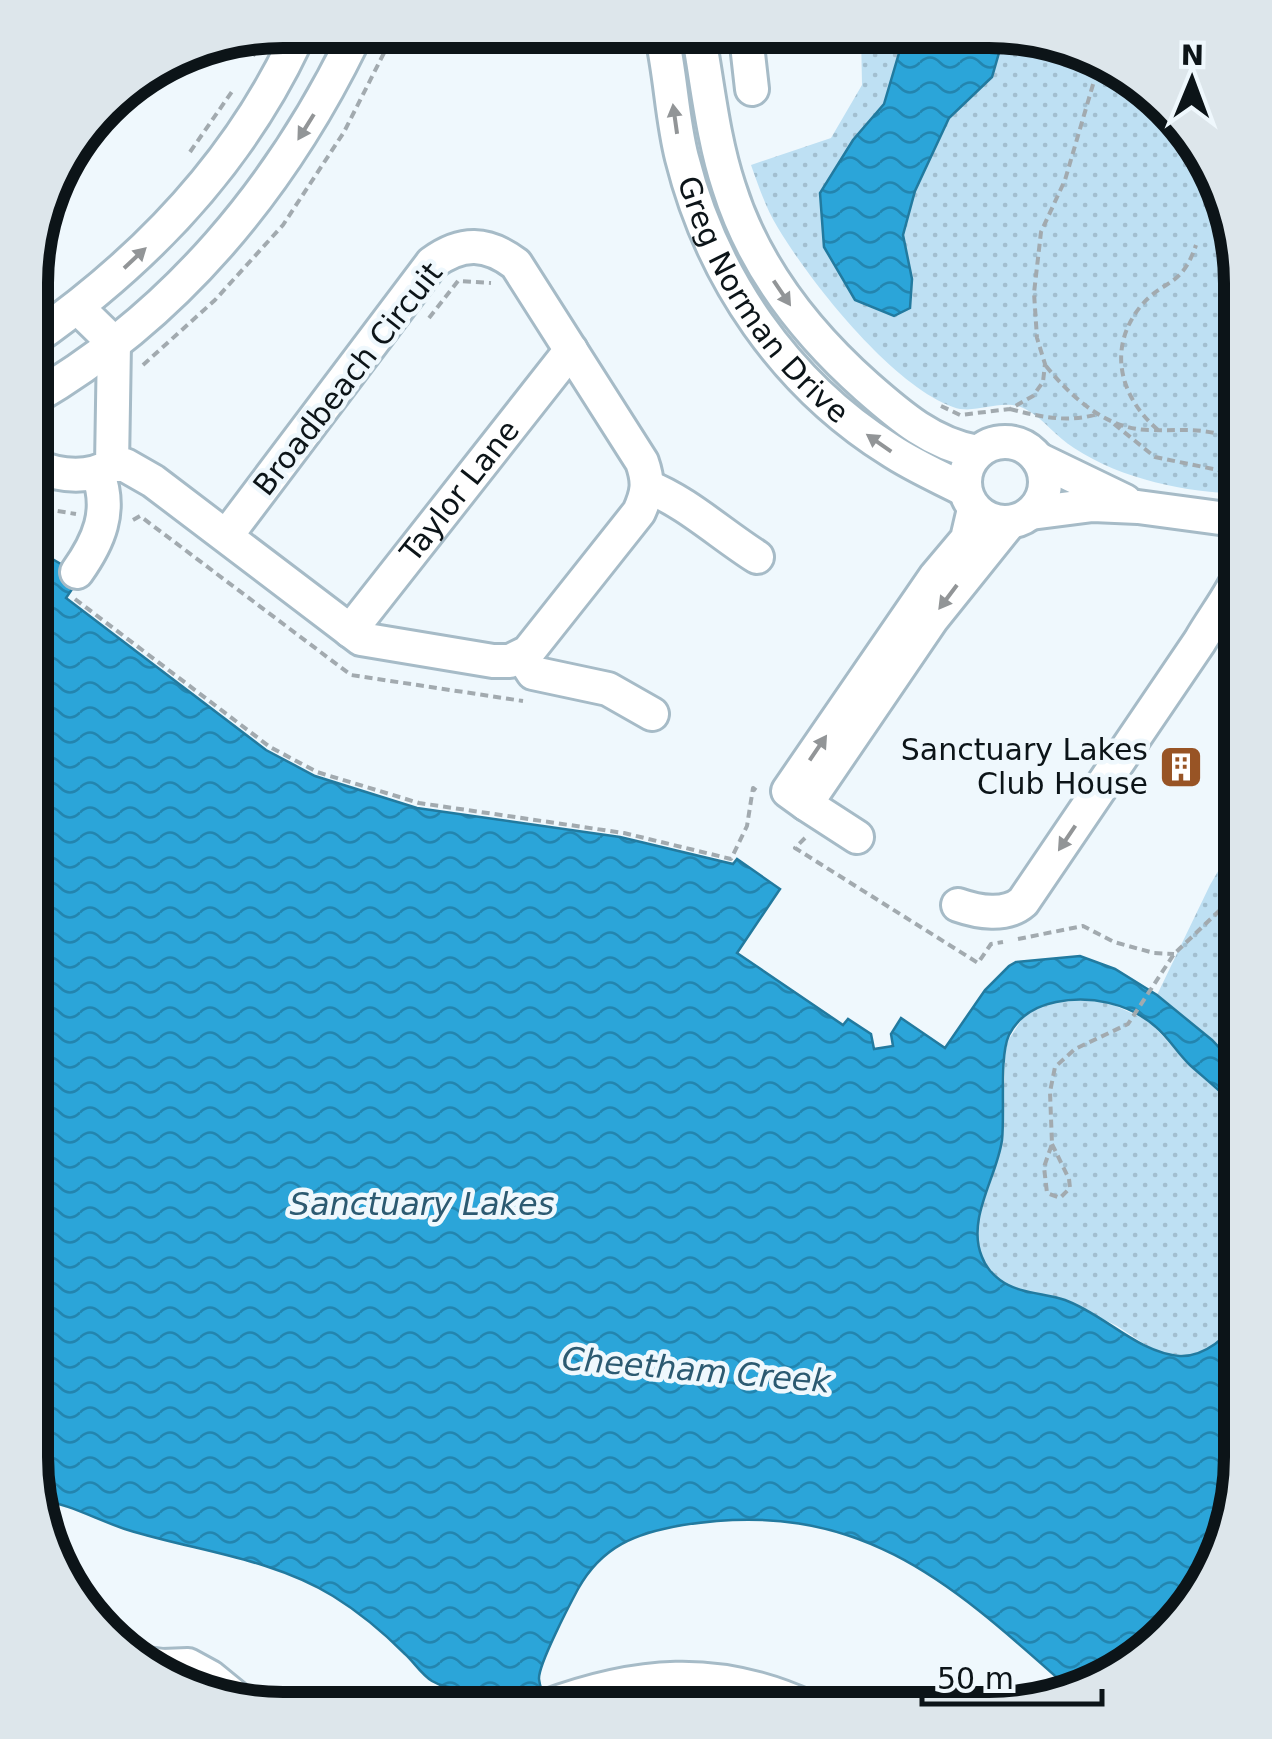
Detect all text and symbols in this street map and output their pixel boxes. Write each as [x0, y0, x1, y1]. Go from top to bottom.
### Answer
north arrow [1142, 30, 1242, 130]
text: N [1180, 39, 1204, 72]
one-way arrow [667, 102, 683, 134]
one-way arrow [297, 114, 315, 141]
street label: Greg Norman Drive [671, 172, 856, 430]
one-way arrow [123, 247, 147, 270]
street label: Broadbeach Circuit [246, 255, 449, 502]
one-way arrow [772, 280, 791, 307]
street label: Taylor Lane [393, 413, 526, 569]
one-way arrow [866, 434, 893, 453]
one-way arrow [938, 584, 958, 610]
place label: Sanctuary Lakes Club House [901, 732, 1148, 801]
one-way arrow [808, 734, 827, 761]
building icon: Sanctuary Lakes Club House [1158, 744, 1204, 790]
one-way arrow [1058, 824, 1077, 851]
water label: Sanctuary Lakes [290, 1185, 554, 1223]
water label: Cheetham Creek [560, 1339, 833, 1401]
scale bar [922, 1644, 1102, 1706]
text: 50 m [937, 1661, 1014, 1696]

